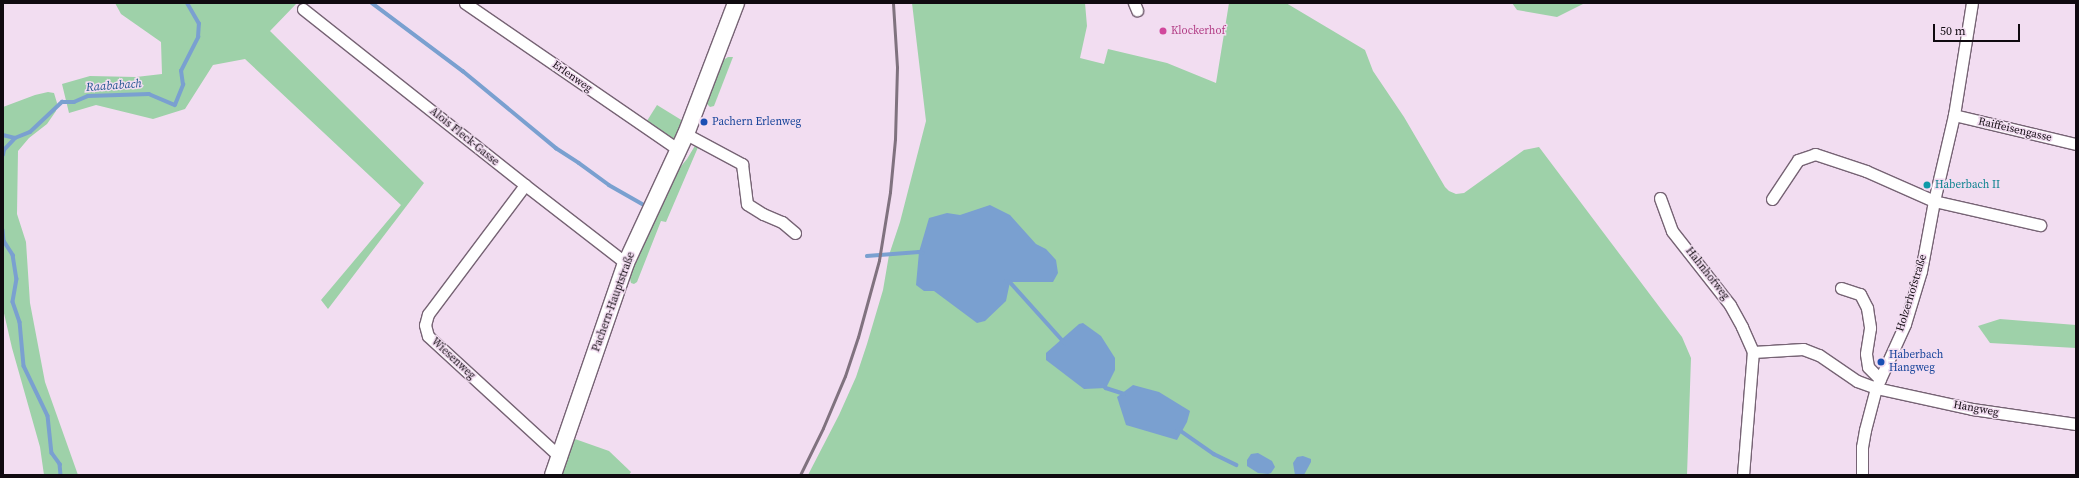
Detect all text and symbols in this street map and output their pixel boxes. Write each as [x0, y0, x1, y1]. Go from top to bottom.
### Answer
scale bar [1935, 16, 2022, 42]
text: 50 m [1940, 23, 1966, 39]
place label: Klockerhof [1171, 24, 1225, 38]
marker: Klockerhof [1158, 26, 1168, 36]
street label: Erlenweg [549, 58, 595, 96]
water label: Raababach [86, 77, 142, 95]
street label: Alois Fleck-Gasse [427, 105, 501, 169]
place label: Pachern Erlenweg [712, 115, 801, 129]
street label: Raiffeisengasse [1977, 115, 2053, 145]
marker: Pachern Erlenweg [699, 117, 709, 127]
place label: Haberbach II [1935, 178, 2000, 192]
marker: Haberbach II [1922, 180, 1932, 190]
street label: Hahnhofweg [1682, 245, 1732, 303]
street label: Pachern-Hauptstraße [590, 250, 638, 354]
street label: Holzerhofstraße [1894, 253, 1930, 333]
street label: Wiesenweg [428, 335, 478, 383]
place label: Haberbach Hangweg [1889, 349, 1943, 375]
marker: Haberbach Hangweg [1876, 357, 1886, 367]
street label: Hangweg [1952, 399, 2000, 419]

